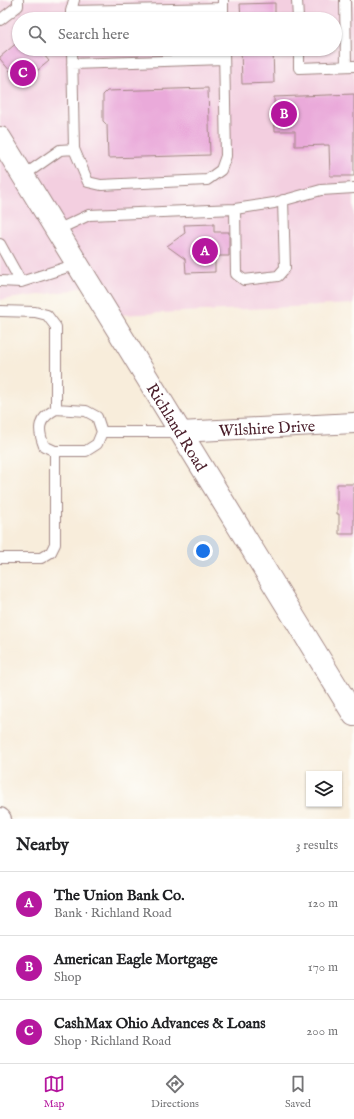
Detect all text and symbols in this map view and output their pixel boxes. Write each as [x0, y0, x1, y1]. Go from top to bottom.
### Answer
search box [12, 12, 342, 56]
icon: search [26, 23, 48, 45]
text: Search here [58, 25, 129, 44]
pin: C [10, 58, 36, 88]
pin: B [271, 99, 297, 129]
pin: A [192, 236, 218, 266]
street label: Richland Road [141, 380, 210, 476]
street label: Wilshire Drive [218, 417, 316, 442]
your location [193, 541, 213, 561]
map controls [306, 771, 342, 807]
button: layers [306, 771, 342, 807]
text: Nearby [16, 835, 69, 856]
text: 3 results [296, 837, 338, 854]
text: The Union Bank Co. [54, 886, 184, 905]
text: A [25, 895, 33, 912]
text: 120 m [308, 895, 338, 912]
text: Bank · Richland Road [54, 905, 172, 922]
text: American Eagle Mortgage [54, 950, 218, 969]
text: B [25, 959, 33, 976]
text: 170 m [308, 959, 338, 976]
text: Shop [54, 969, 82, 986]
text: CashMax Ohio Advances & Loans [54, 1014, 266, 1033]
text: C [24, 1023, 34, 1040]
text: 200 m [306, 1023, 338, 1040]
text: Shop · Richland Road [54, 1033, 171, 1050]
tab: Map [43, 1073, 65, 1111]
tab: Directions [151, 1073, 199, 1111]
tab: Saved [285, 1073, 311, 1111]

